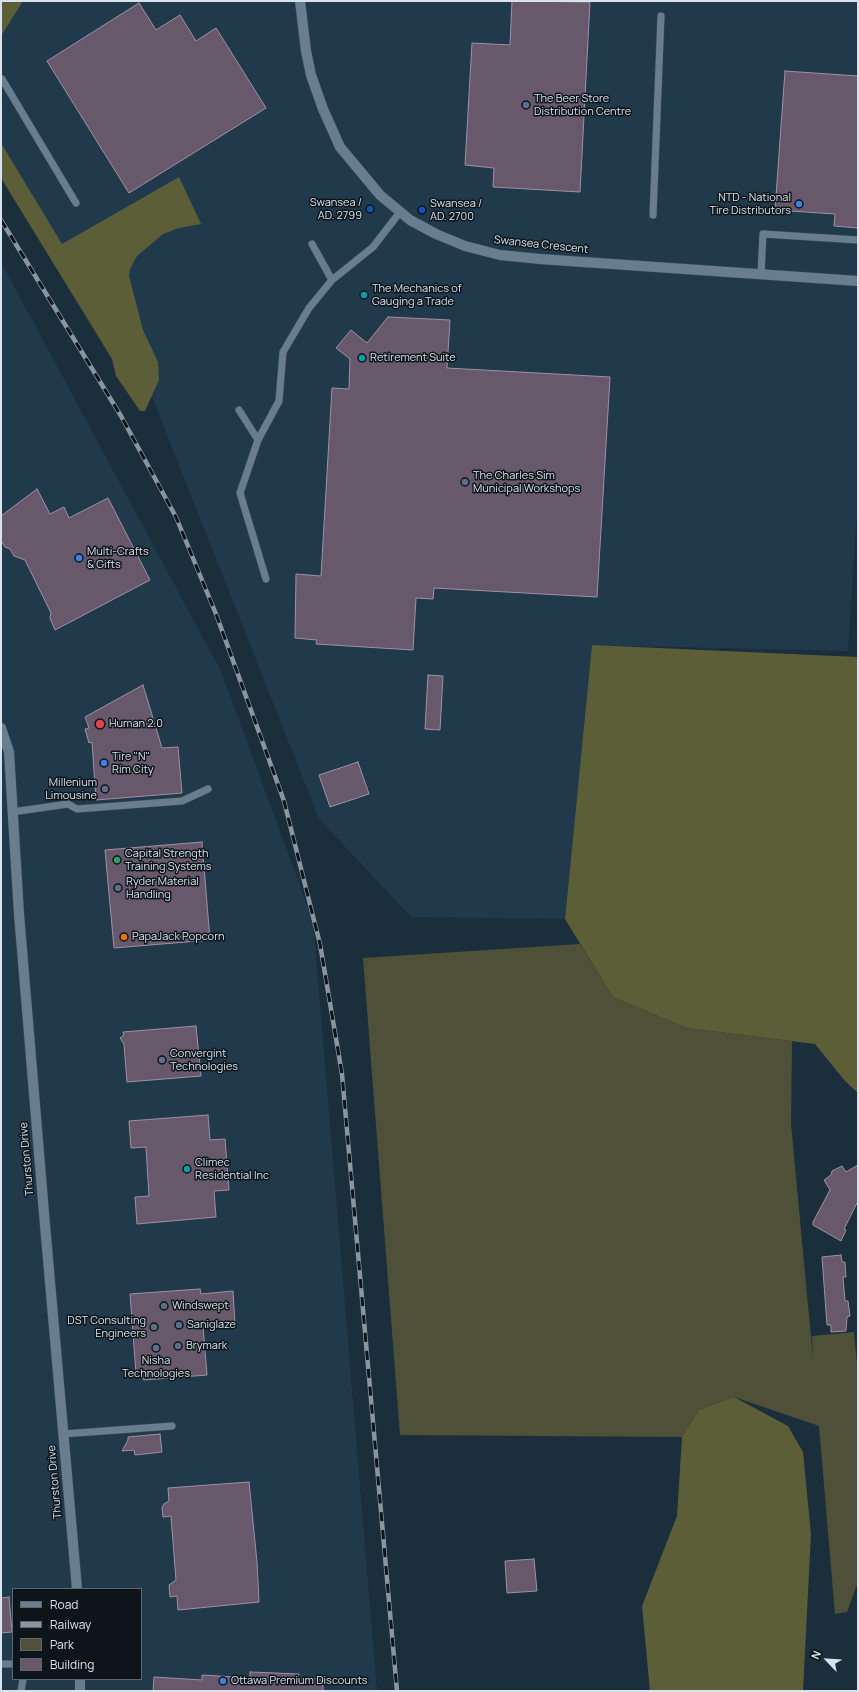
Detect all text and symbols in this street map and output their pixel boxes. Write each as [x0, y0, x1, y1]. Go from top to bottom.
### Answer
place label: The Beer Store Distribution Centre [534, 92, 631, 118]
marker: The Beer Store Distribution Centre [521, 100, 531, 110]
place label: NTD - National Tire Distributors [709, 191, 791, 217]
place label: Swansea / AD. 2799 [310, 196, 362, 222]
place label: Swansea / AD. 2700 [430, 197, 482, 223]
marker: NTD - National Tire Distributors [794, 199, 804, 209]
marker: Swansea / AD. 2799 [365, 204, 375, 214]
marker: Swansea / AD. 2700 [417, 205, 427, 215]
street label: Swansea Crescent [493, 233, 589, 257]
place label: The Mechanics of Gauging a Trade [372, 282, 462, 308]
marker: The Mechanics of Gauging a Trade [359, 290, 369, 300]
place label: Retirement Suite [370, 351, 456, 365]
marker: Retirement Suite [357, 353, 367, 363]
place label: The Charles Sim Municipal Workshops [473, 469, 580, 495]
marker: The Charles Sim Municipal Workshops [460, 477, 470, 487]
place label: Multi-Crafts & Gifts [87, 545, 149, 571]
marker: Multi-Crafts & Gifts [74, 553, 84, 563]
place label: Human 2.0 [109, 717, 163, 731]
marker: Human 2.0 [94, 718, 106, 730]
place label: Tire "N" Rim City [112, 750, 154, 776]
marker: Tire "N" Rim City [99, 758, 109, 768]
place label: Millenium Limousine [45, 776, 97, 802]
marker: Millenium Limousine [100, 784, 110, 794]
place label: Capital Strength Training Systems [125, 847, 212, 873]
marker: Capital Strength Training Systems [112, 855, 122, 865]
place label: Ryder Material Handling [126, 875, 199, 901]
marker: Ryder Material Handling [113, 883, 123, 893]
place label: PapaJack Popcorn [132, 930, 225, 944]
marker: PapaJack Popcorn [119, 932, 129, 942]
place label: Convergint Technologies [170, 1047, 238, 1073]
marker: Convergint Technologies [157, 1055, 167, 1065]
street label: Thurston Drive [17, 1121, 37, 1197]
place label: Climec Residential Inc [195, 1156, 269, 1182]
marker: Climec Residential Inc [182, 1164, 192, 1174]
place label: Windswept [172, 1299, 229, 1313]
marker: Windswept [159, 1301, 169, 1311]
place label: DST Consulting Engineers [67, 1314, 146, 1340]
place label: Saniglaze [187, 1318, 236, 1332]
marker: Saniglaze [174, 1320, 184, 1330]
marker: DST Consulting Engineers [149, 1322, 159, 1332]
place label: Brymark [186, 1339, 227, 1353]
marker: Brymark [173, 1341, 183, 1351]
marker: Nisha Technologies [151, 1343, 161, 1353]
place label: Nisha Technologies [122, 1354, 190, 1380]
street label: Thurston Drive [45, 1444, 65, 1520]
legend [12, 1588, 142, 1680]
text: Road [50, 1596, 78, 1613]
text: Railway [50, 1616, 91, 1633]
text: Park [50, 1636, 74, 1653]
north arrow [807, 1640, 847, 1680]
text: N [807, 1648, 824, 1661]
text: Building [50, 1656, 94, 1673]
place label: Ottawa Premium Discounts [231, 1674, 368, 1688]
marker: Ottawa Premium Discounts [218, 1676, 228, 1686]

